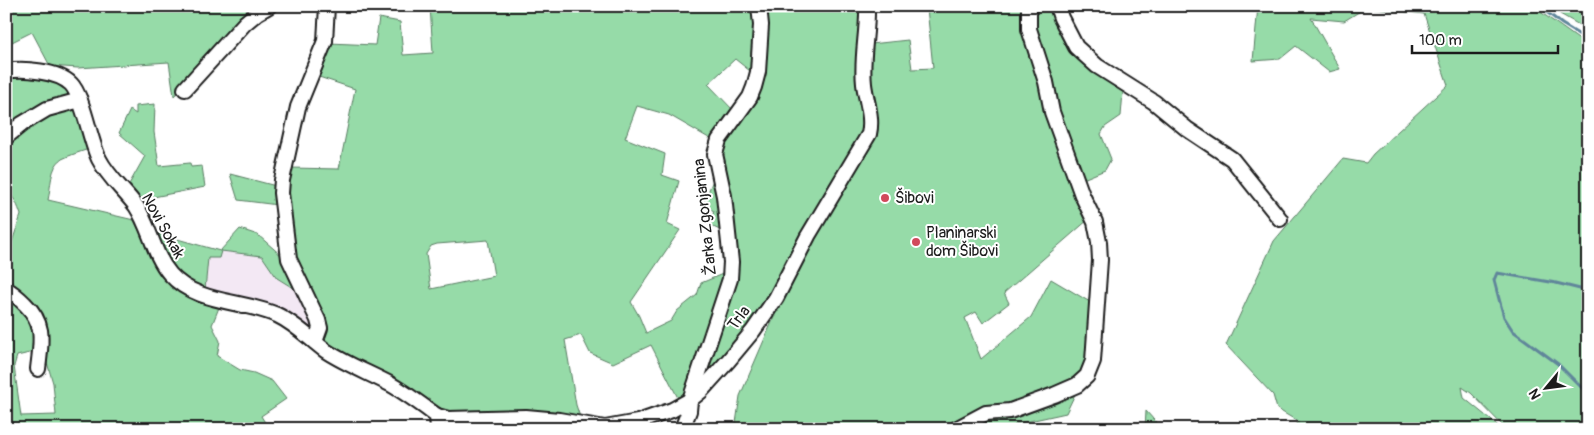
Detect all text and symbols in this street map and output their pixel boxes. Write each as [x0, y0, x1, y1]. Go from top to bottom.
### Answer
scale bar [1412, 22, 1558, 54]
text: 100 m [1419, 31, 1462, 50]
street label: Žarka Zgonjanina [689, 158, 721, 276]
place label: Šibovi [895, 187, 934, 208]
street label: Novi Sokak [137, 190, 189, 262]
marker: Šibovi [879, 192, 891, 204]
place label: Planinarski dom Šibovi [926, 223, 998, 261]
marker: Planinarski dom Šibovi [910, 236, 922, 248]
street label: Trla [723, 302, 755, 334]
north arrow [1522, 362, 1572, 412]
text: N [1525, 386, 1545, 402]

